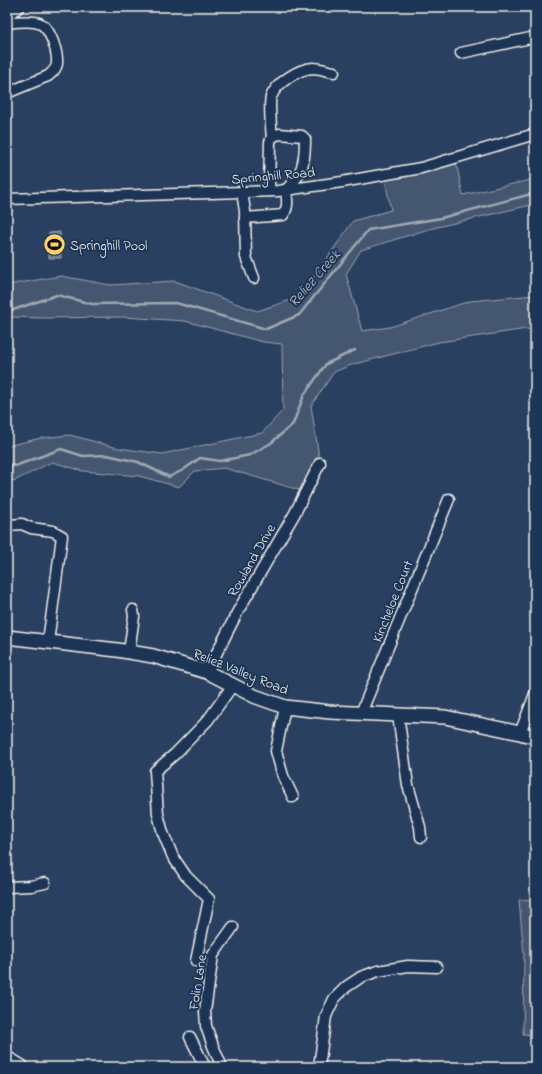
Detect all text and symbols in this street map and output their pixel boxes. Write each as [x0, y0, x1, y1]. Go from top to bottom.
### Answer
street label: Springhill Road [230, 162, 316, 192]
sports icon: Springhill Pool [42, 232, 68, 258]
place label: Springhill Pool [70, 236, 147, 258]
water label: Reliez Creek [284, 244, 347, 312]
street label: Rowland Drive [223, 520, 282, 601]
street label: Kincheloe Court [367, 557, 419, 646]
street label: Reliez Valley Road [189, 644, 291, 702]
street label: Folin Lane [184, 952, 213, 1012]

